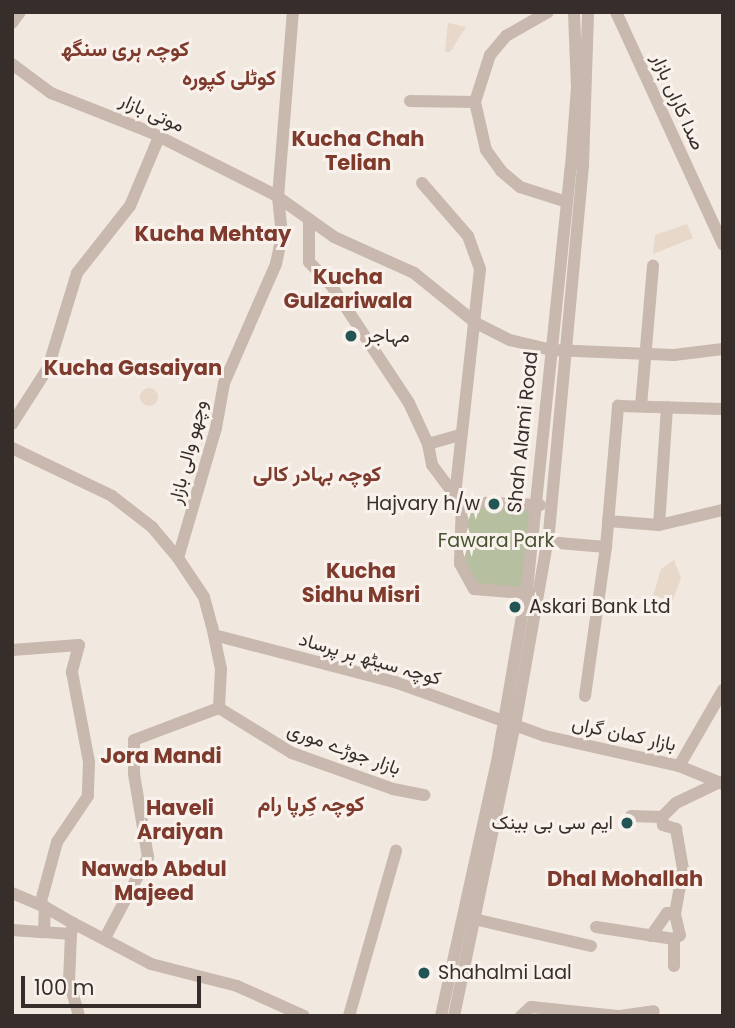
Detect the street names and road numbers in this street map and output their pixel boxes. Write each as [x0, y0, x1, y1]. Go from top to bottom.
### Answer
street label: صدا کاراں بازار [647, 50, 709, 154]
street label: موتی بازار [116, 89, 188, 137]
street label: Shah Alami Road [503, 350, 543, 514]
street label: وچھو والی بازار [164, 398, 212, 506]
street label: کوچہ سیٹھ ہر پرساد [296, 628, 444, 690]
street label: بازار کمان گراں [570, 712, 678, 756]
street label: بازار جوڑے موری [284, 718, 404, 780]

